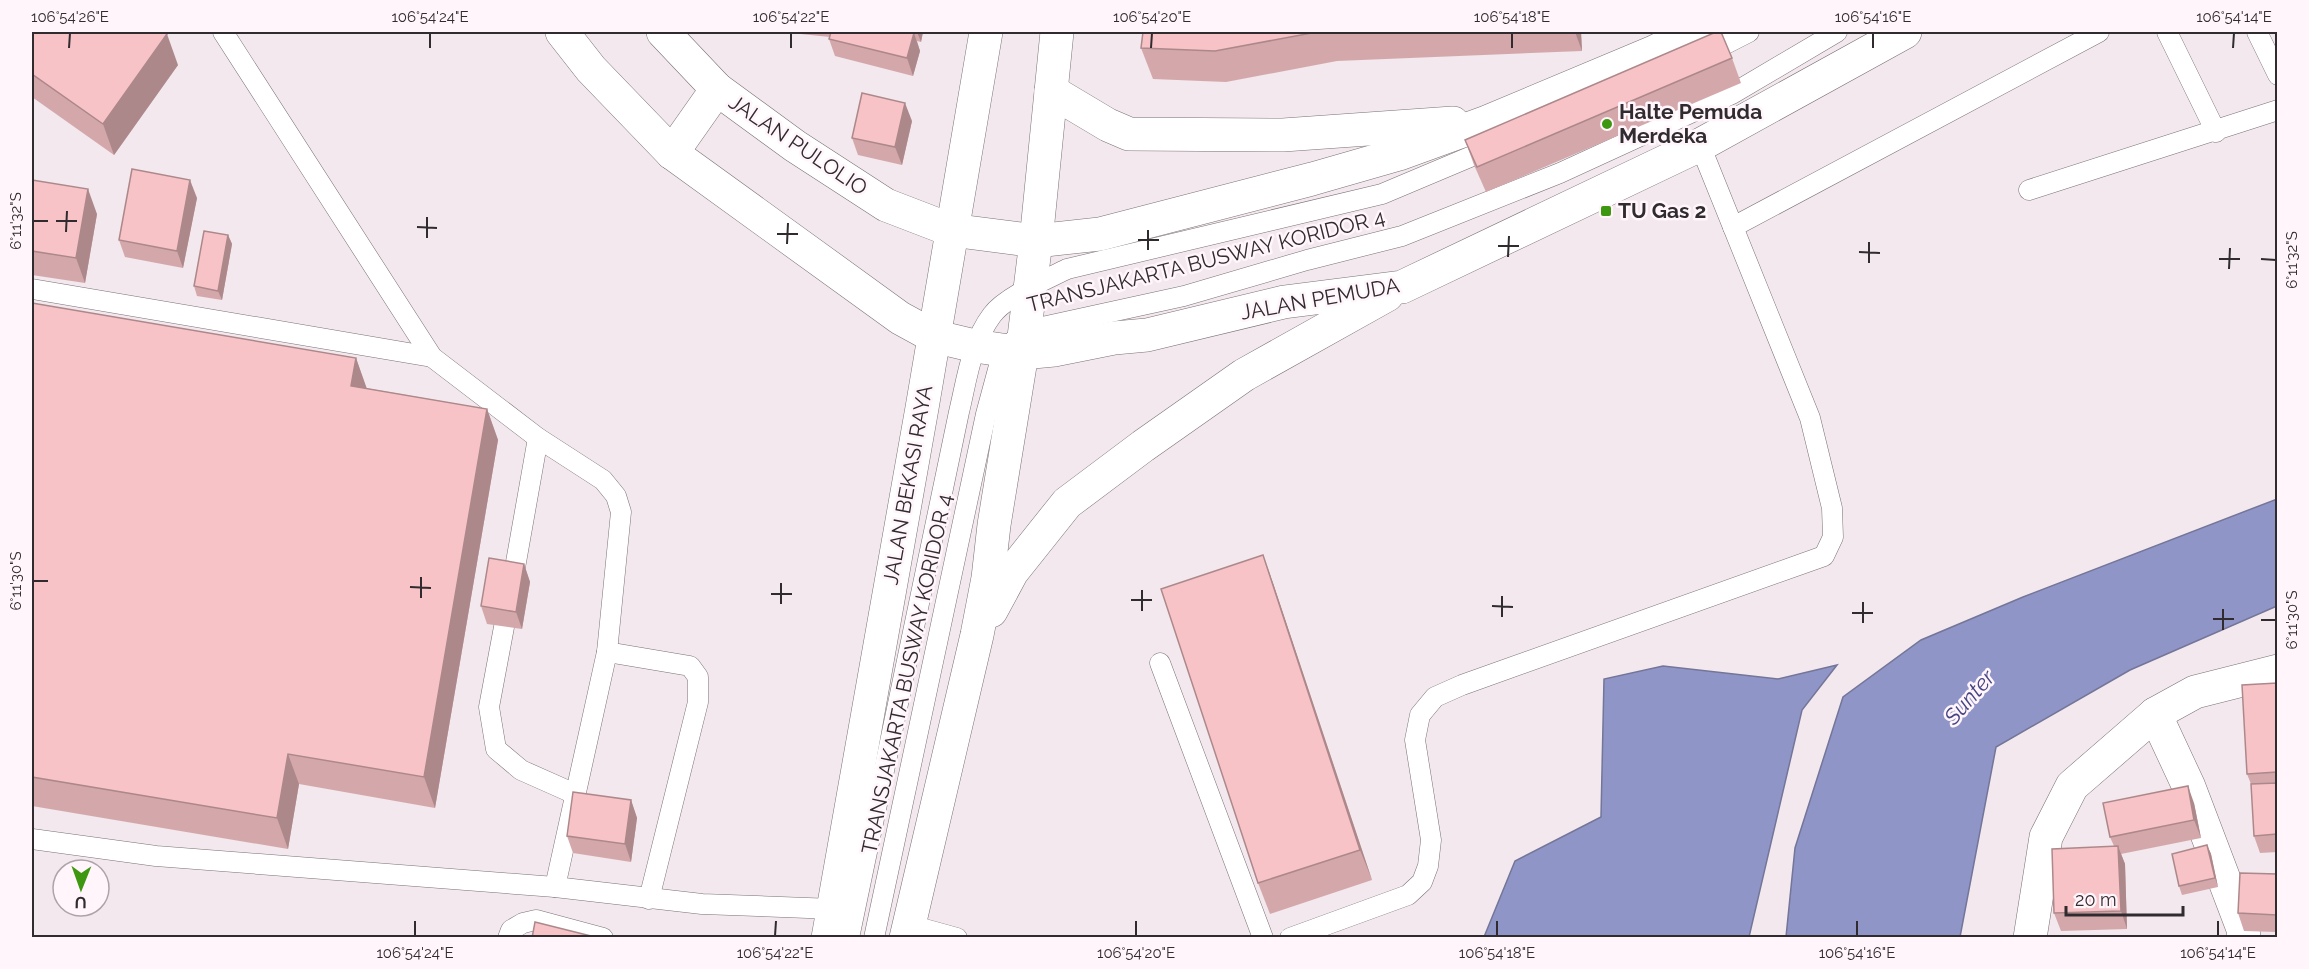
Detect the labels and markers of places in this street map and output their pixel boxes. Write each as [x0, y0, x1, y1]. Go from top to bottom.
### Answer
place label: Halte Pemuda Merdeka [1619, 99, 1762, 148]
marker: Halte Pemuda Merdeka [1600, 117, 1614, 131]
place label: TU Gas 2 [1618, 198, 1706, 223]
marker: TU Gas 2 [1599, 204, 1613, 218]

